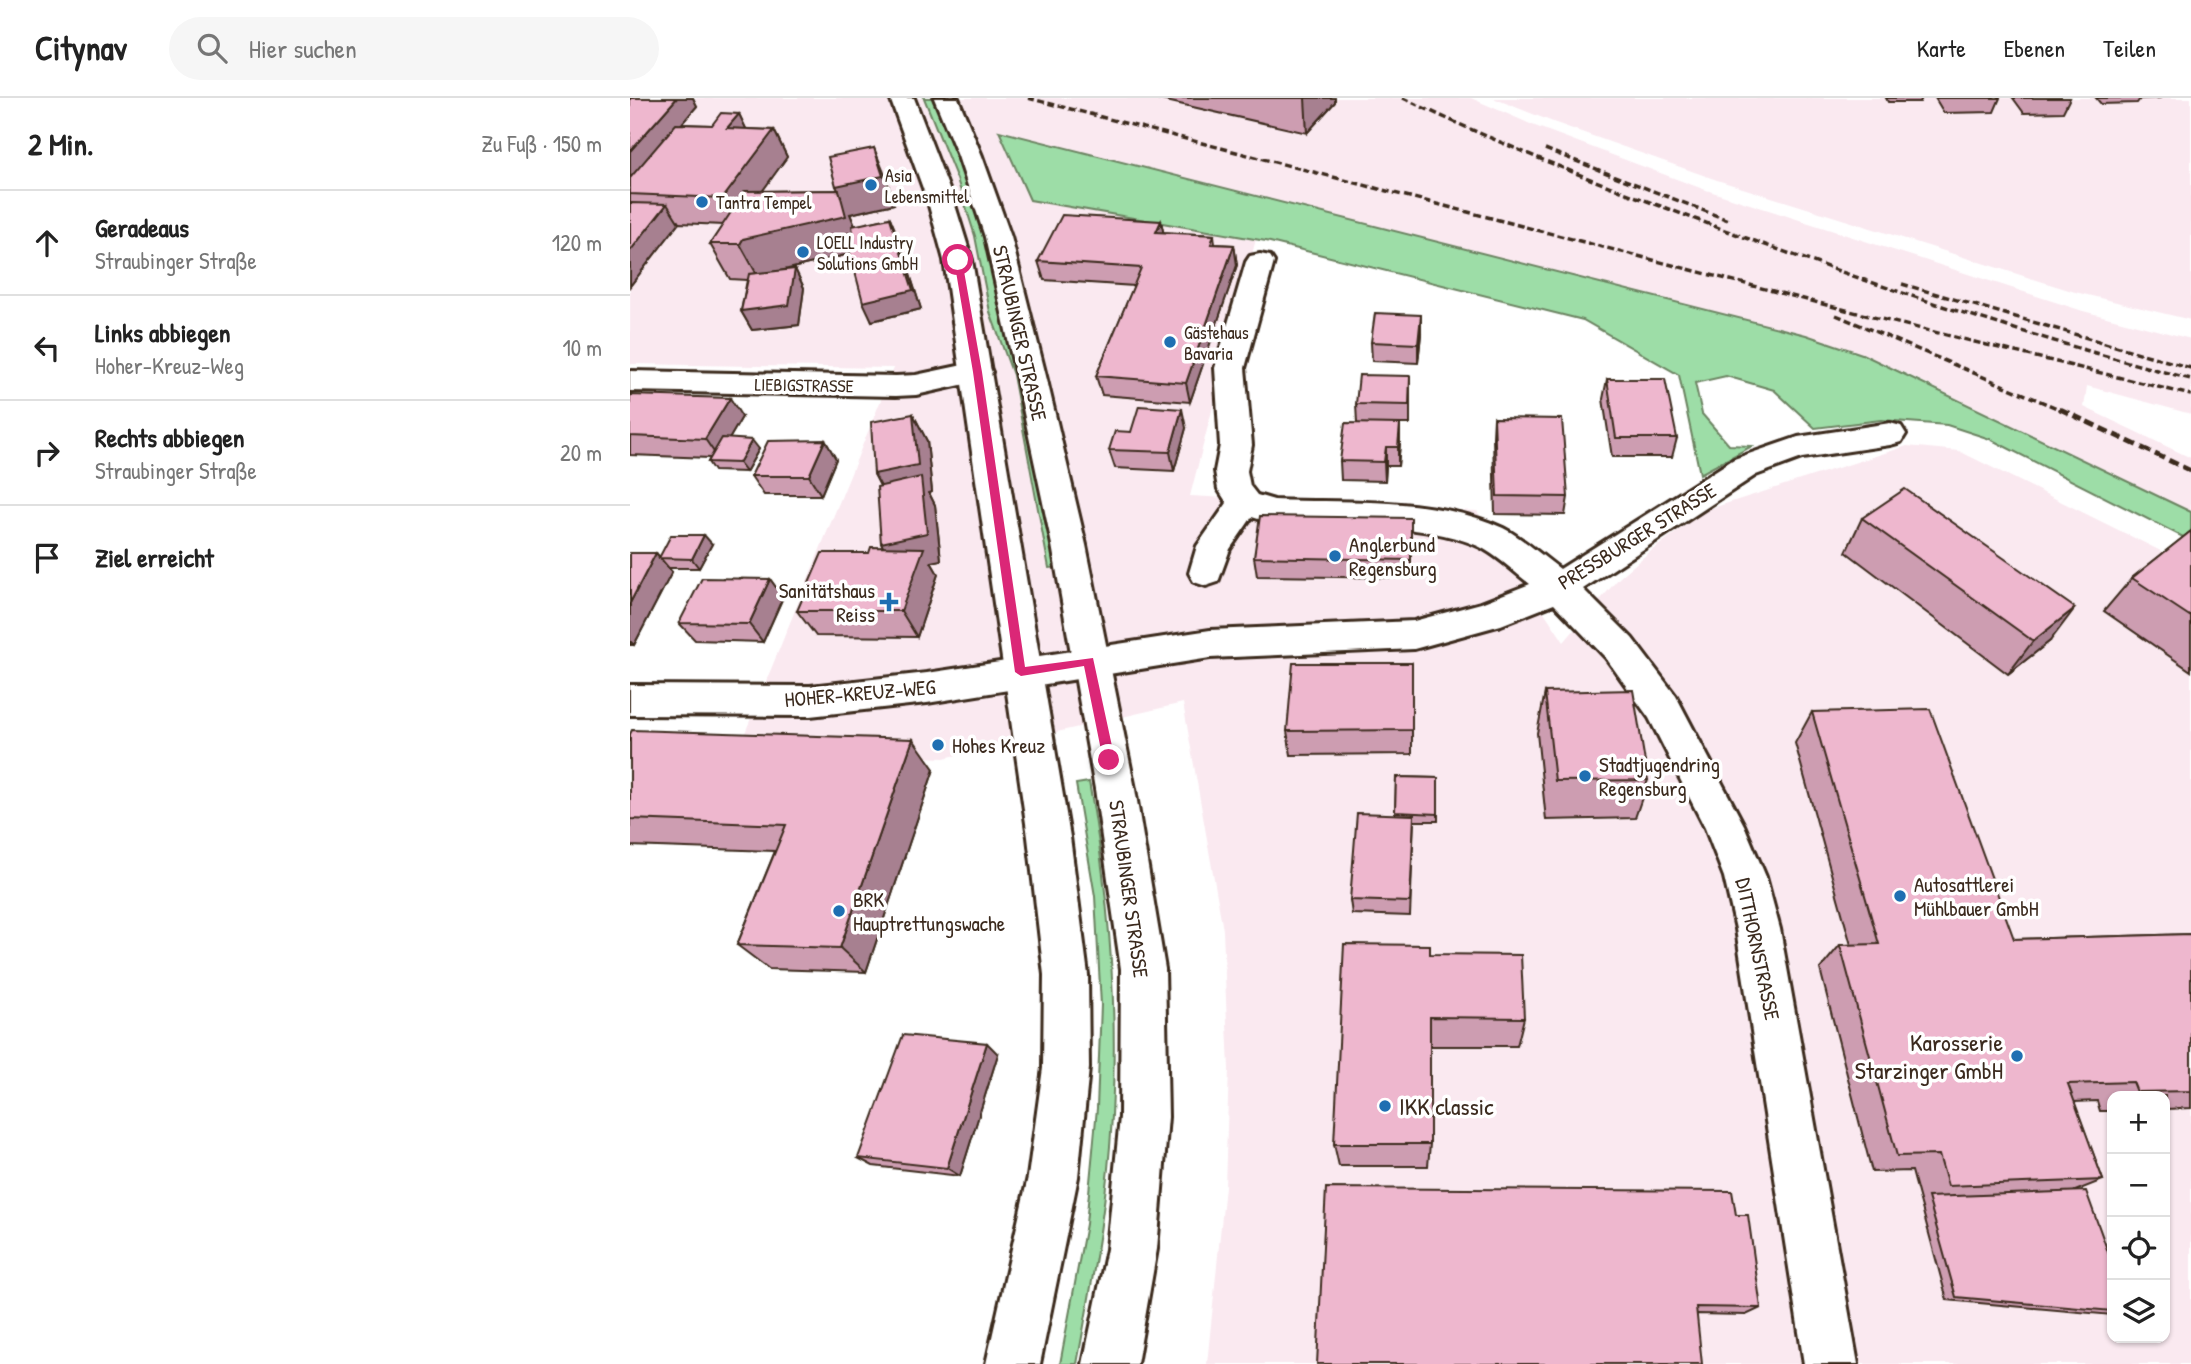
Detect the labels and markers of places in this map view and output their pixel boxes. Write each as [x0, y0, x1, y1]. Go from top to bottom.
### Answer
place label: Asia Lebensmittel [885, 163, 969, 209]
marker: Asia Lebensmittel [863, 177, 879, 193]
place label: Tantra Tempel [716, 190, 812, 215]
marker: Tantra Tempel [694, 194, 710, 210]
place label: LOELL Industry Solutions GmbH [817, 230, 918, 276]
marker: LOELL Industry Solutions GmbH [795, 244, 811, 260]
place label: Gästehaus Bavaria [1184, 320, 1249, 366]
marker: Gästehaus Bavaria [1162, 334, 1178, 350]
place label: Anglerbund Regensburg [1349, 530, 1437, 583]
marker: Anglerbund Regensburg [1327, 548, 1343, 564]
place label: Sanitätshaus Reiss [779, 576, 875, 629]
marker: Sanitätshaus Reiss [881, 594, 897, 610]
place label: Hohes Kreuz [952, 731, 1045, 760]
marker: Hohes Kreuz [930, 737, 946, 753]
place label: Stadtjugendring Regensburg [1599, 750, 1720, 803]
marker: Stadtjugendring Regensburg [1577, 768, 1593, 784]
place label: Autosattlerei Mühlbauer GmbH [1914, 870, 2039, 923]
place label: BRK Hauptrettungswache [853, 885, 1005, 938]
marker: Autosattlerei Mühlbauer GmbH [1892, 888, 1908, 904]
marker: BRK Hauptrettungswache [831, 903, 847, 919]
place label: Karosserie Starzinger GmbH [1855, 1026, 2003, 1086]
marker: Karosserie Starzinger GmbH [2009, 1048, 2025, 1064]
place label: IKK classic [1399, 1090, 1494, 1122]
marker: IKK classic [1377, 1098, 1393, 1114]

